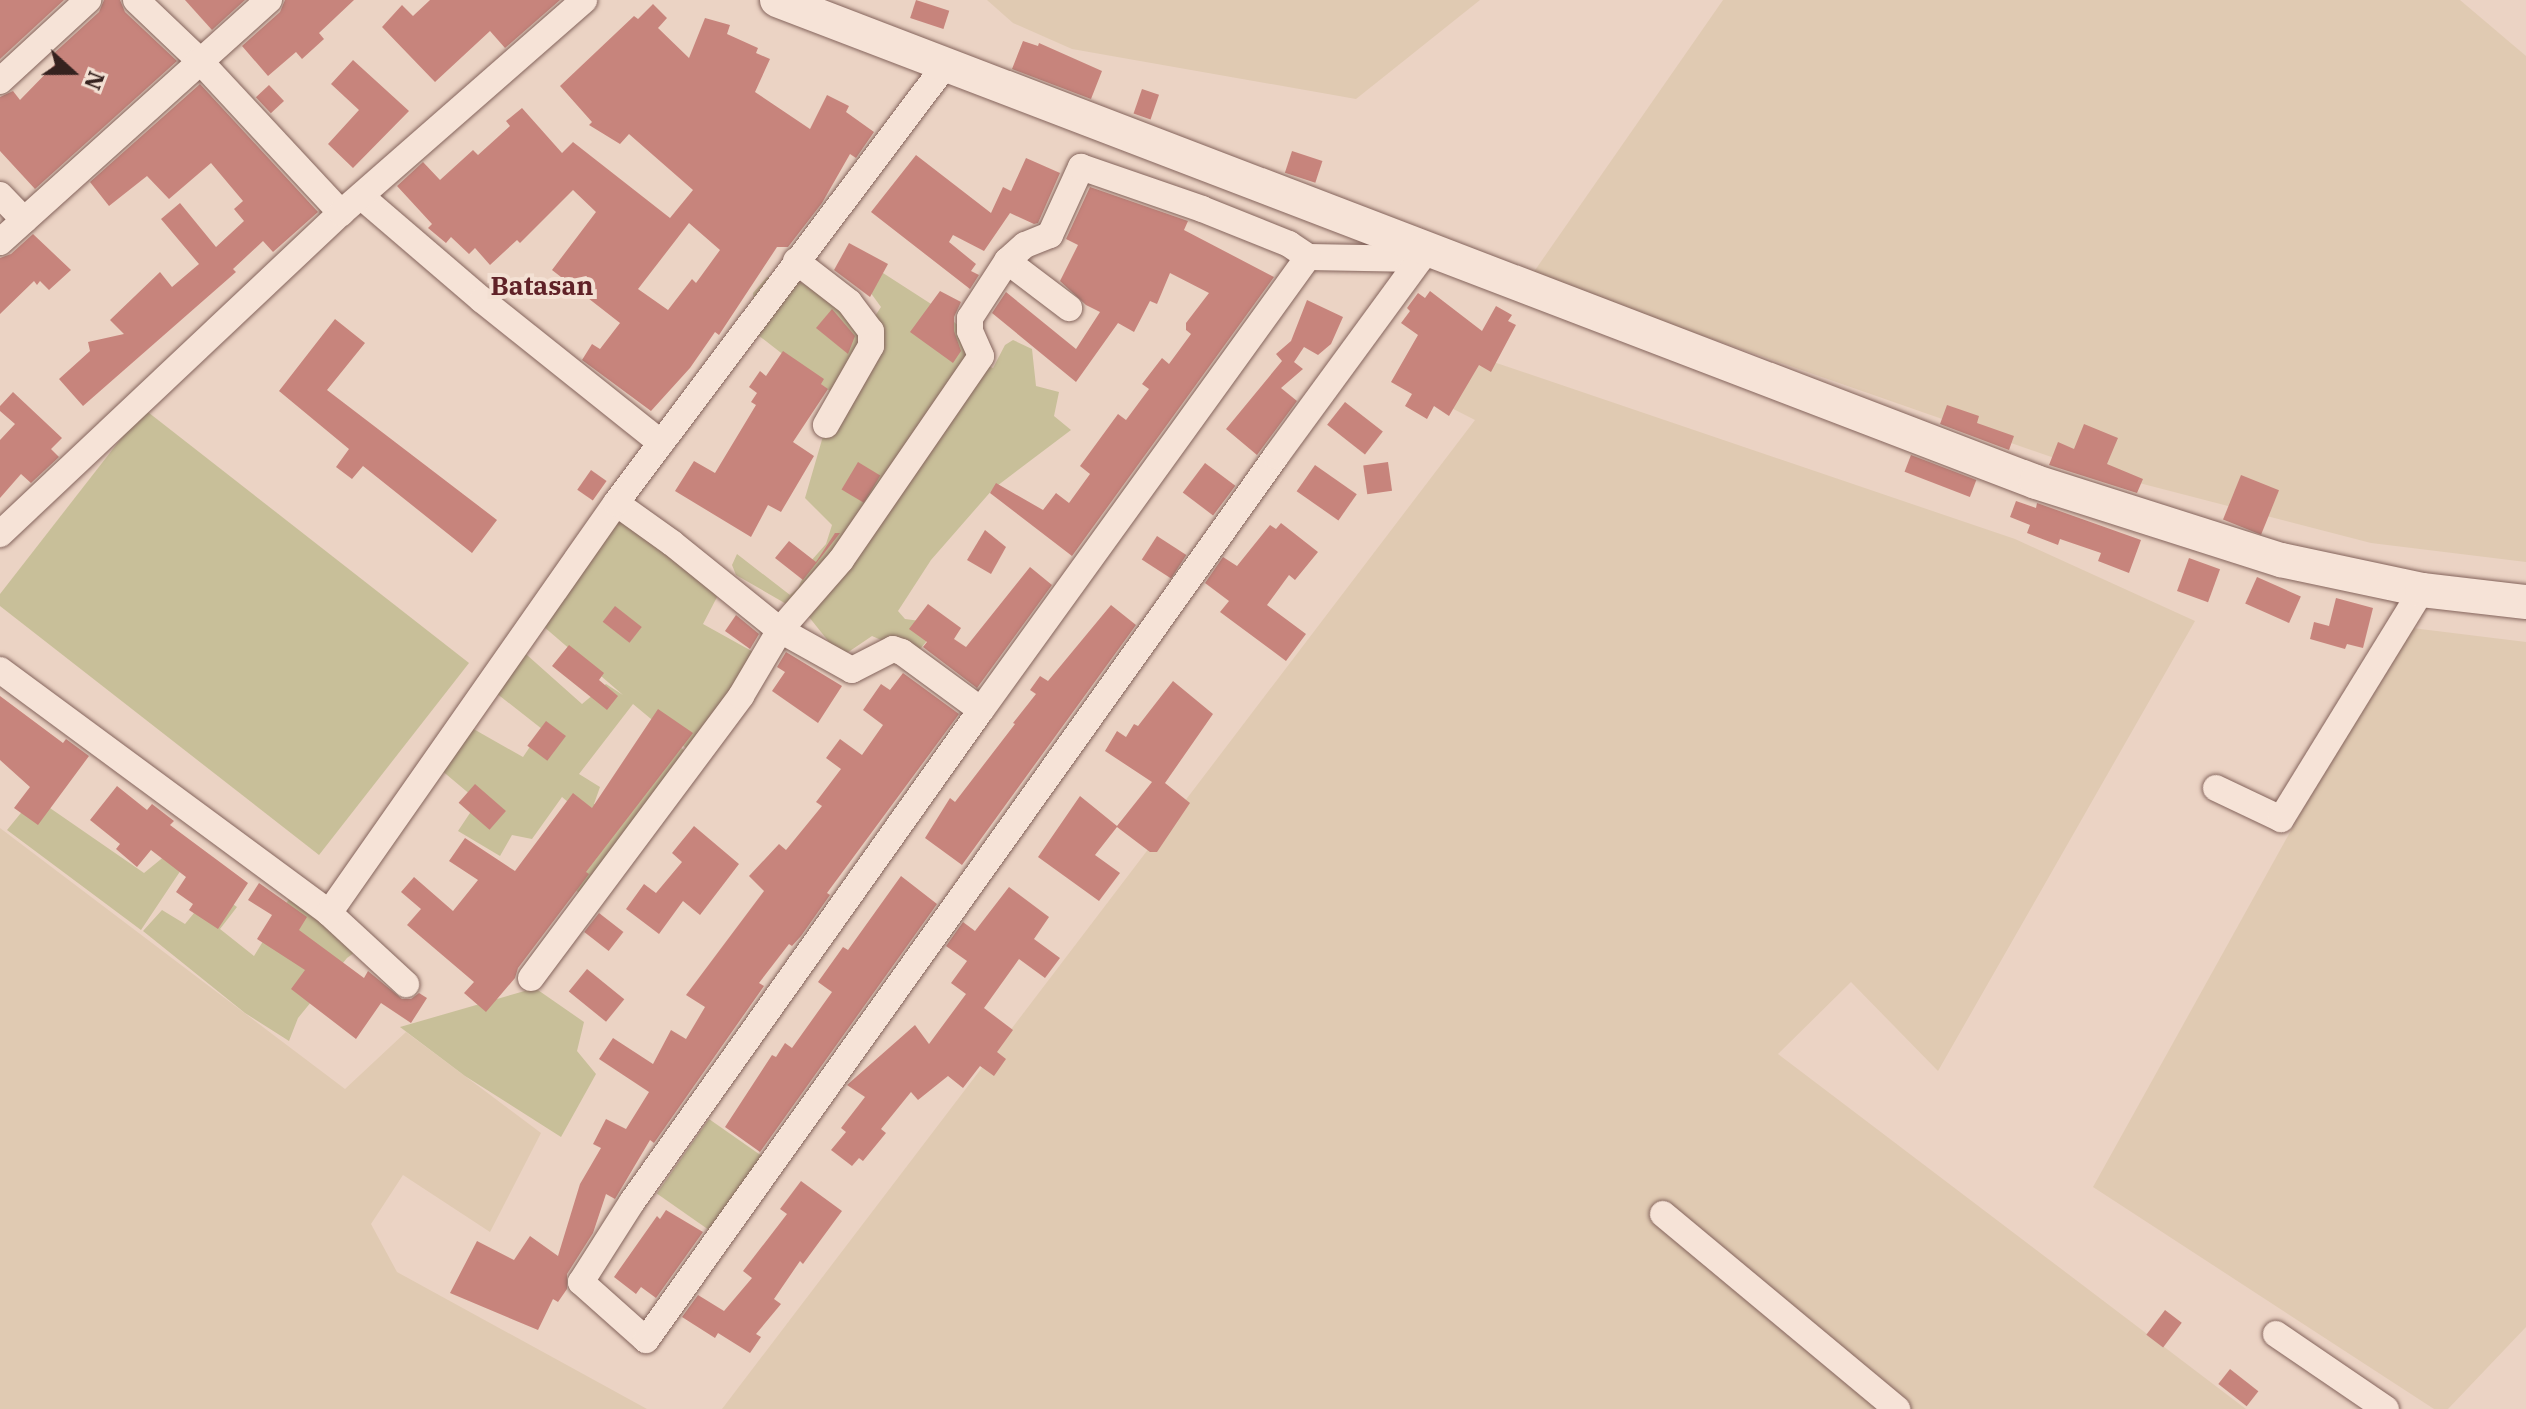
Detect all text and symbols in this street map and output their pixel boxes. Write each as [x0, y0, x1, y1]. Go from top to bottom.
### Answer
north arrow [32, 32, 112, 112]
text: N [78, 67, 112, 94]
district label: Batasan [491, 270, 593, 302]

